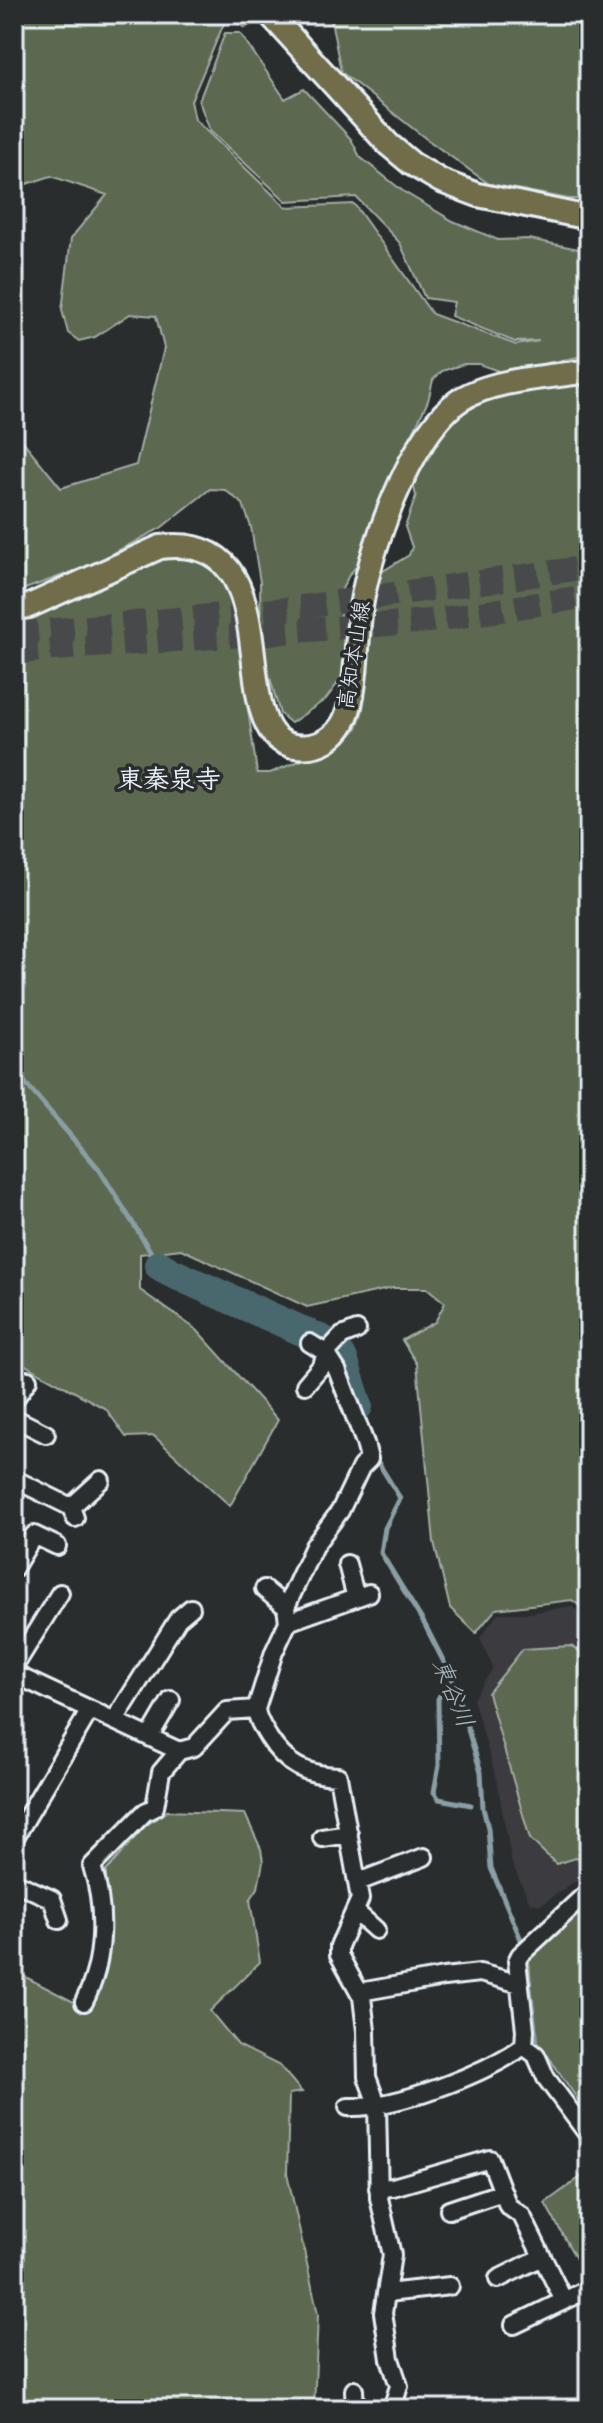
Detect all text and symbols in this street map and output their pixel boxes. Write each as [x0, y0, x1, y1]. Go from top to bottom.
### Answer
street label: 高知本山線 [332, 598, 376, 712]
district label: 東秦泉寺 [117, 764, 221, 796]
water label: 東谷川 [426, 1654, 480, 1732]

